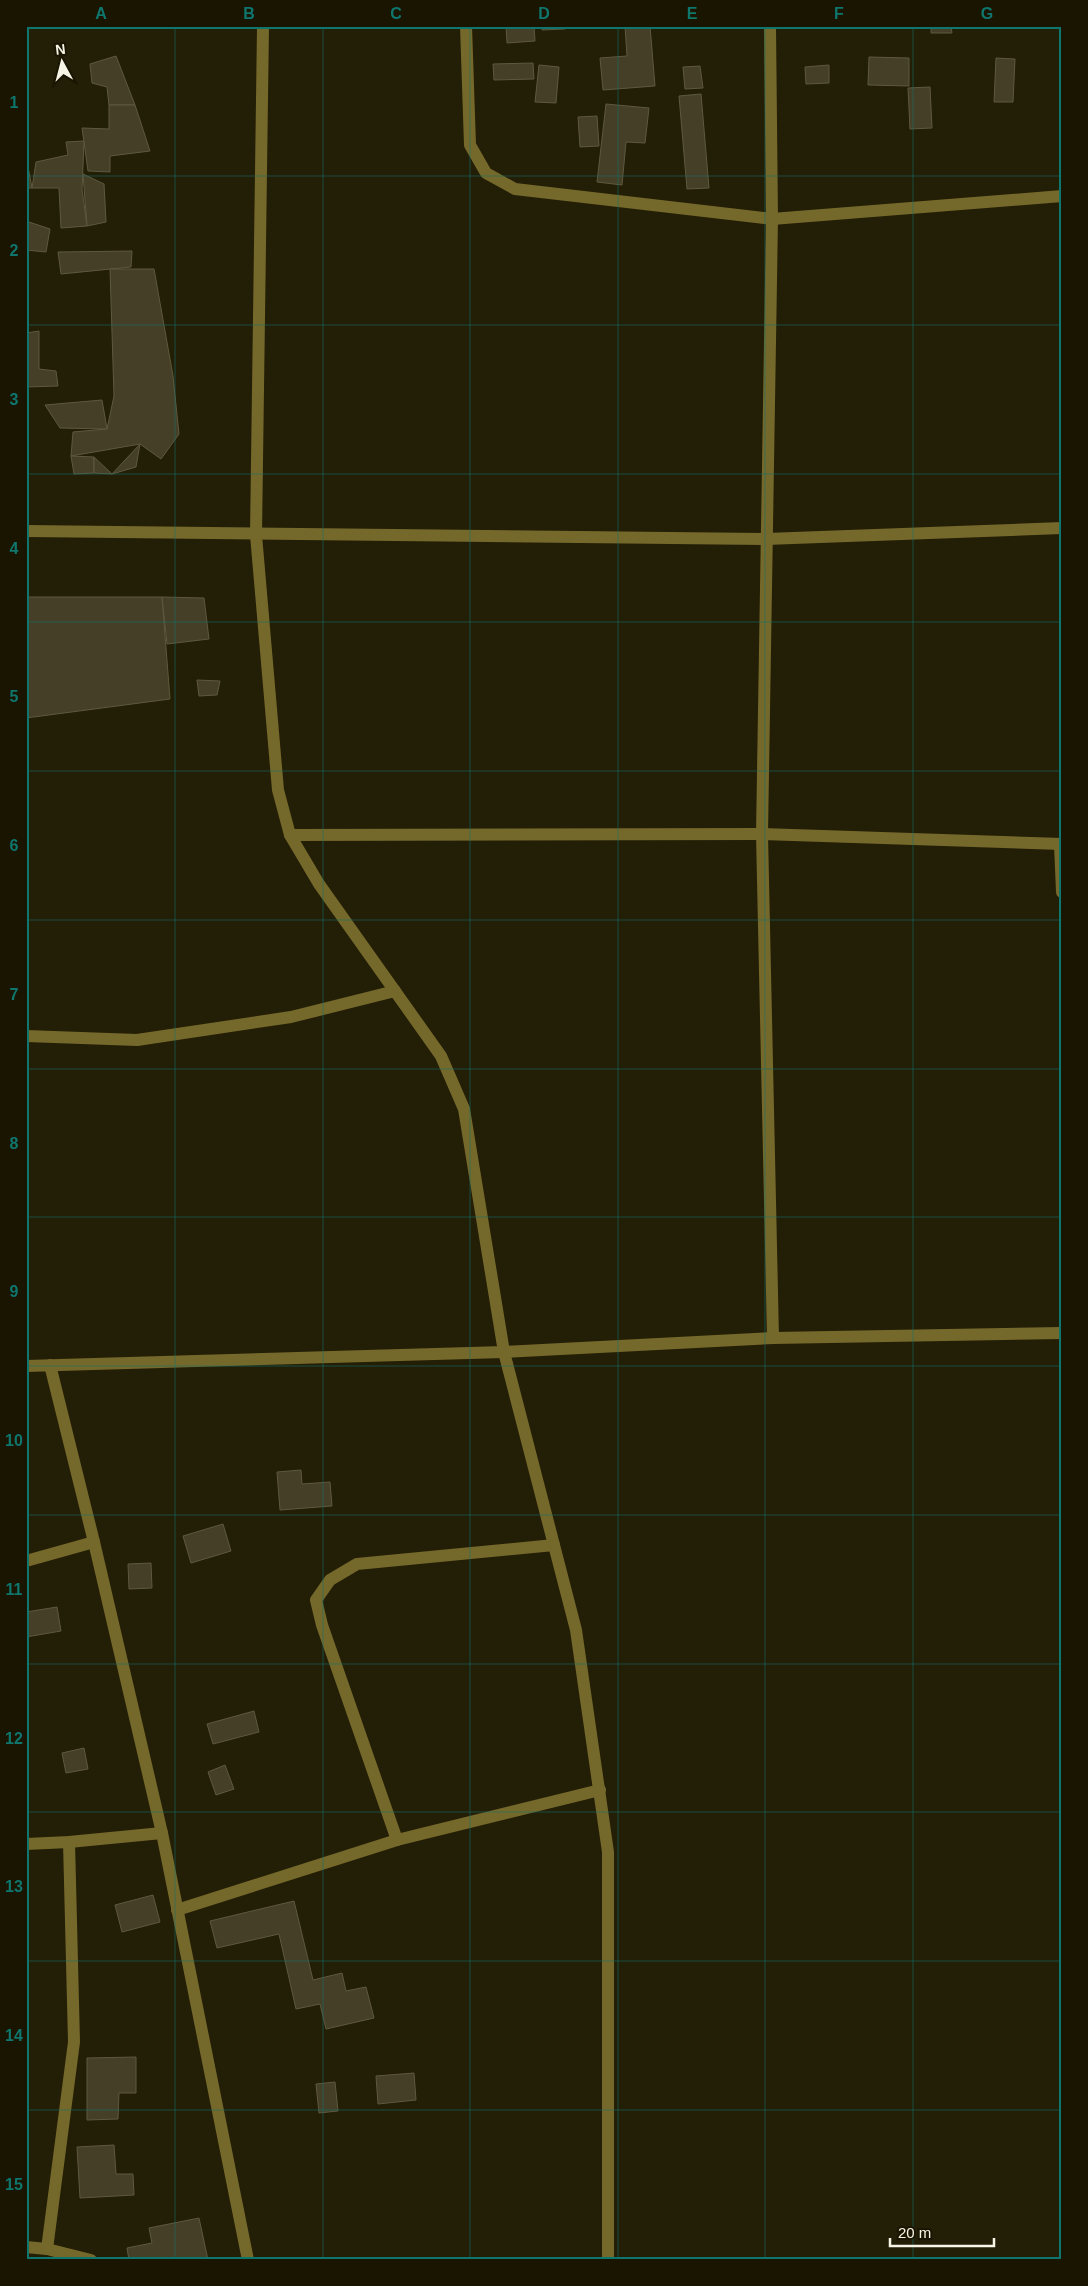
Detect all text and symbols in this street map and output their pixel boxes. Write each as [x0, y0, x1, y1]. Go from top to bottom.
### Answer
text: A [95, 5, 107, 22]
text: B [243, 5, 255, 22]
text: C [390, 5, 402, 22]
text: D [538, 5, 550, 22]
text: E [687, 5, 698, 22]
text: F [834, 5, 844, 22]
text: G [981, 5, 993, 22]
north arrow [38, 38, 88, 88]
text: N [54, 41, 66, 58]
text: 1 [10, 94, 19, 111]
text: 2 [10, 242, 19, 259]
text: 3 [10, 391, 19, 408]
text: 4 [10, 540, 19, 557]
text: 5 [10, 688, 19, 705]
text: 6 [10, 837, 19, 854]
text: 7 [10, 986, 19, 1003]
text: 8 [10, 1135, 19, 1152]
text: 9 [10, 1283, 19, 1300]
text: 10 [5, 1432, 23, 1449]
text: 11 [6, 1581, 23, 1598]
text: 12 [5, 1730, 23, 1747]
text: 13 [5, 1878, 23, 1895]
text: 14 [5, 2027, 23, 2044]
text: 15 [5, 2176, 23, 2193]
scale bar [890, 2216, 994, 2248]
text: 20 m [898, 2224, 931, 2241]

